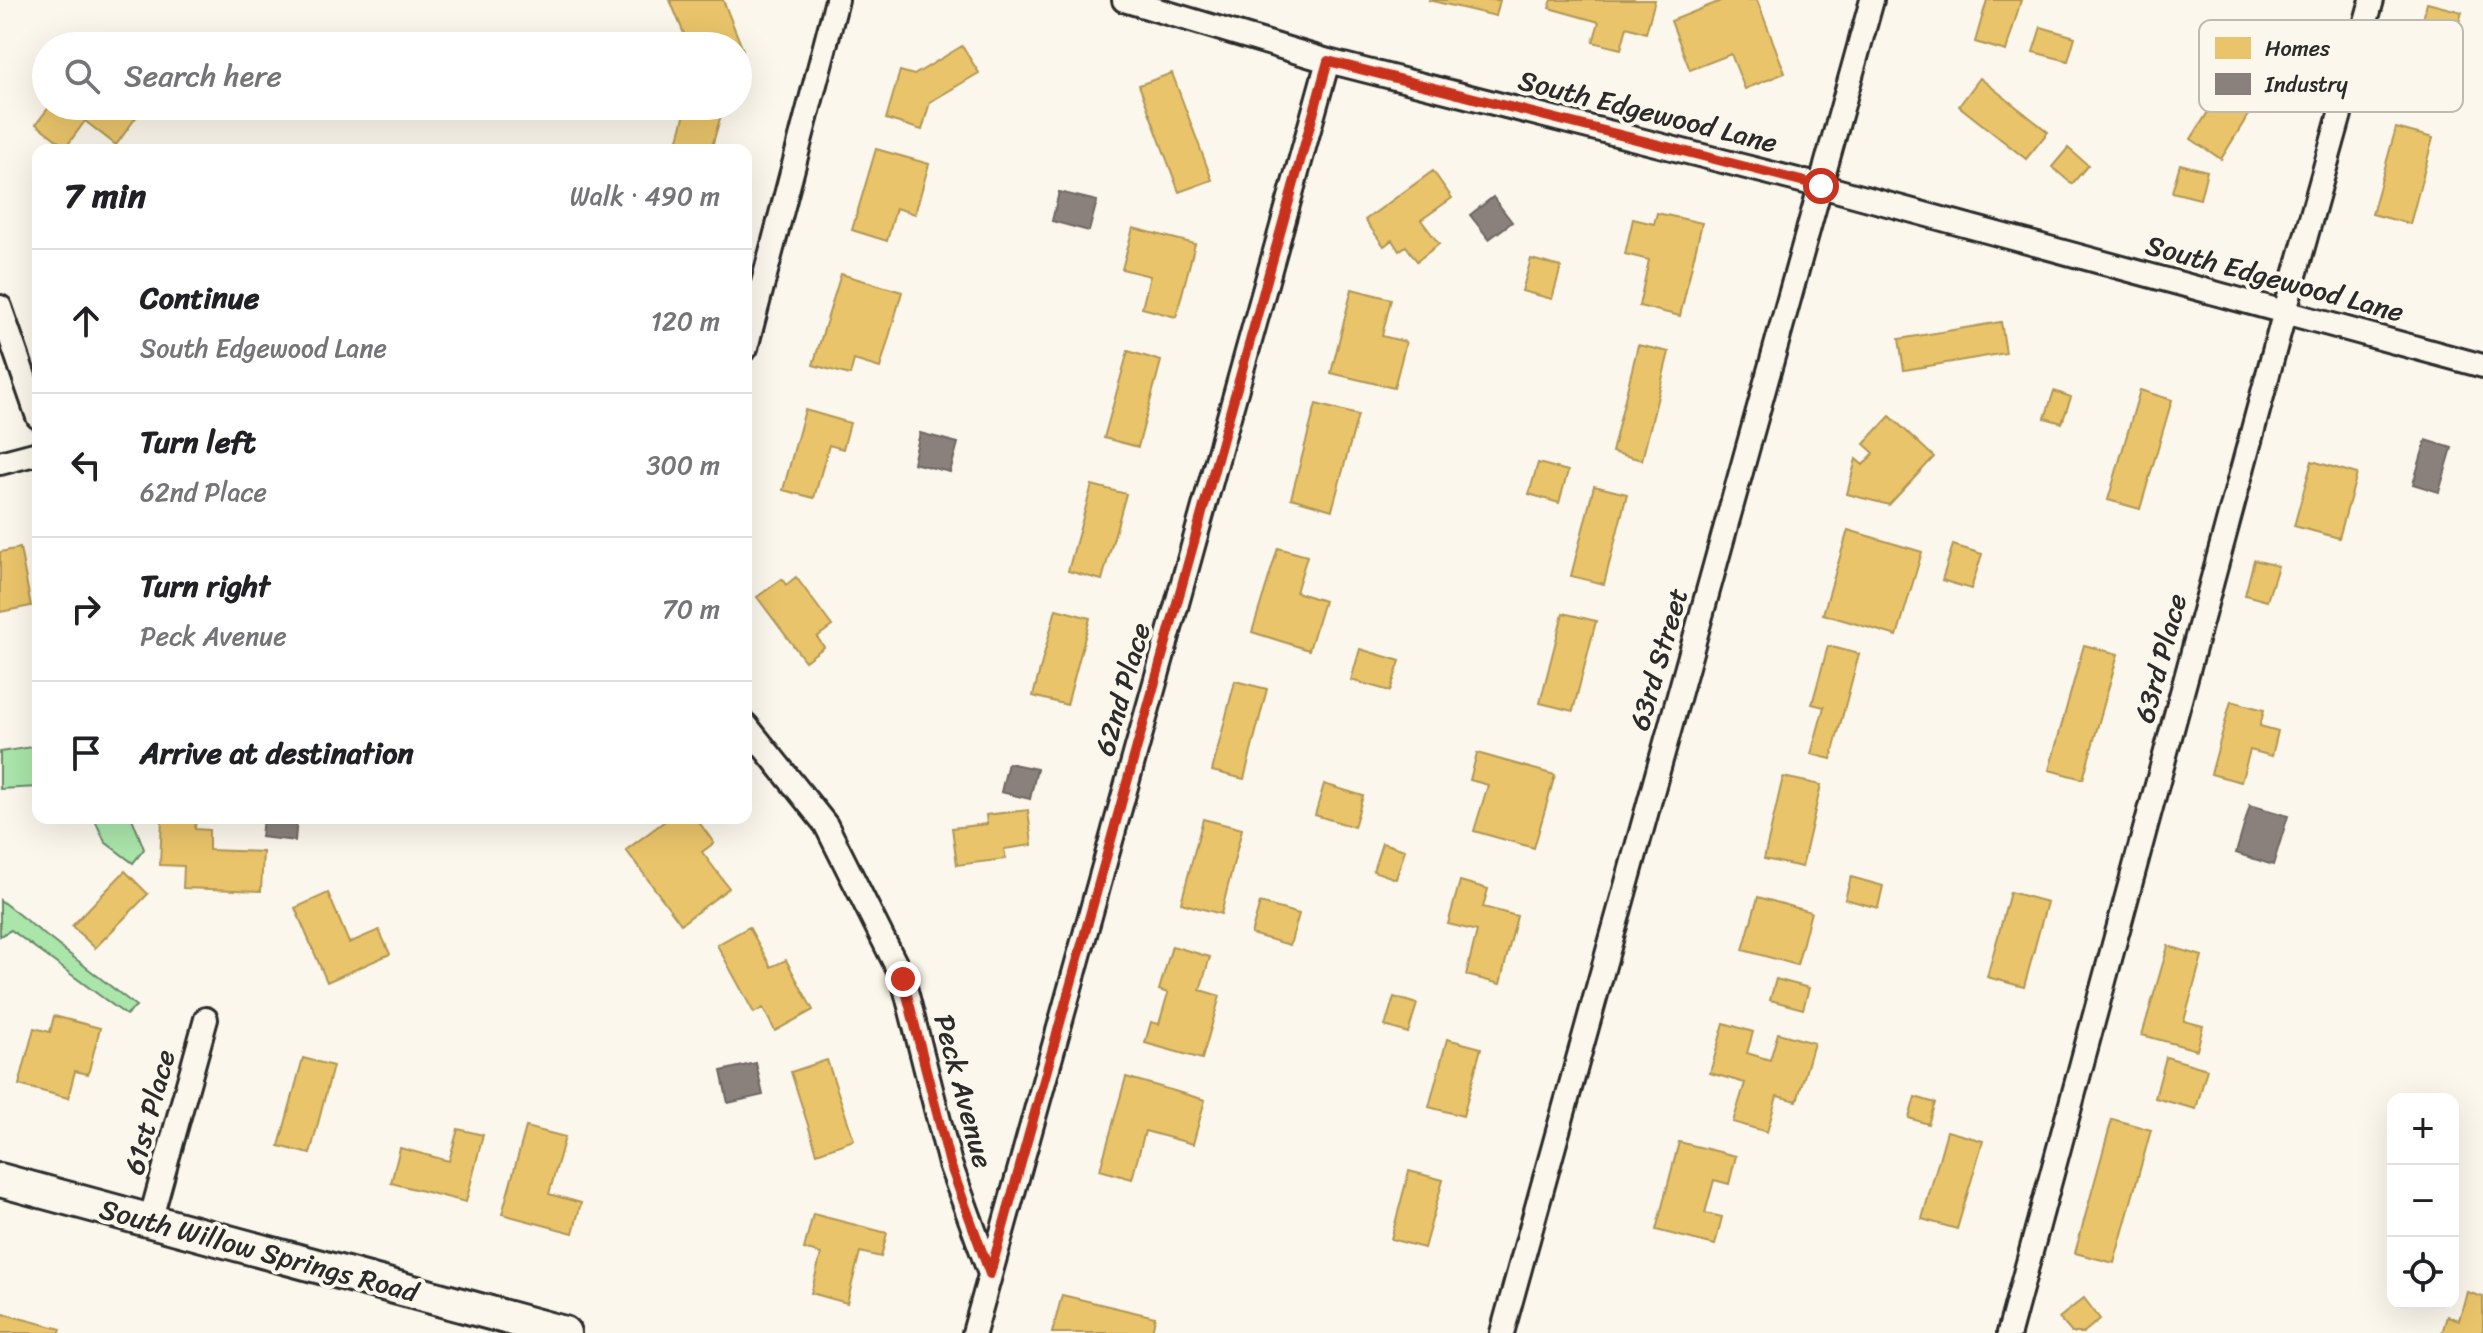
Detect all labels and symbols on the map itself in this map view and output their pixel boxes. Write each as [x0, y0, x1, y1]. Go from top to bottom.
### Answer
legend [2199, 20, 2463, 112]
text: Homes [2265, 29, 2331, 68]
street label: South Edgewood Lane [1513, 56, 1783, 167]
text: Industry [2264, 65, 2349, 104]
route start [1803, 168, 1839, 204]
street label: South Edgewood Lane [2140, 220, 2410, 337]
street label: 63rd Street [1615, 582, 1702, 736]
street label: 63rd Place [2120, 588, 2201, 728]
street label: 62nd Place [1080, 617, 1165, 762]
route end [885, 961, 921, 997]
street label: Peck Avenue [919, 1009, 1008, 1174]
street label: 61st Place [109, 1044, 190, 1180]
street label: South Willow Springs Road [94, 1184, 426, 1317]

